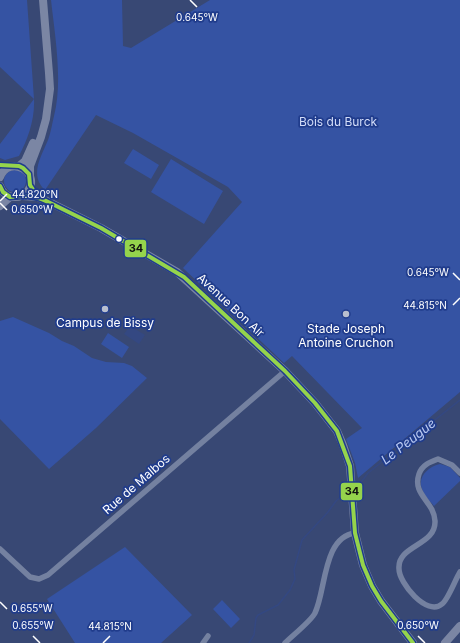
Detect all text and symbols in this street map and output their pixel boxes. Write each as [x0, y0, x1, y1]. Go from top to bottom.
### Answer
text: 0.645°W [176, 11, 218, 23]
park label: Bois du Burck [299, 114, 378, 129]
text: 44.820°N [12, 188, 58, 200]
text: 0.650°W [11, 203, 53, 215]
unlabelled marker [114, 234, 124, 244]
line badge: 34 [124, 239, 147, 258]
text: 34 [129, 241, 143, 255]
text: 0.645°W [407, 266, 449, 278]
street label: Avenue Bon Air [194, 270, 268, 340]
text: 44.815°N [403, 299, 447, 311]
marker: Campus de Bissy [100, 304, 110, 314]
marker: Stade Joseph Antoine Cruchon [341, 309, 351, 319]
place label: Campus de Bissy [56, 315, 154, 330]
place label: Stade Joseph Antoine Cruchon [298, 321, 394, 350]
water label: Le Peugue [377, 415, 439, 467]
street label: Rue de Malbos [99, 451, 173, 517]
line badge: 34 [340, 482, 363, 501]
text: 34 [345, 484, 359, 498]
text: 0.655°W [11, 602, 53, 614]
text: 0.655°W [12, 619, 54, 631]
text: 0.650°W [397, 619, 439, 631]
text: 44.815°N [88, 620, 132, 632]

